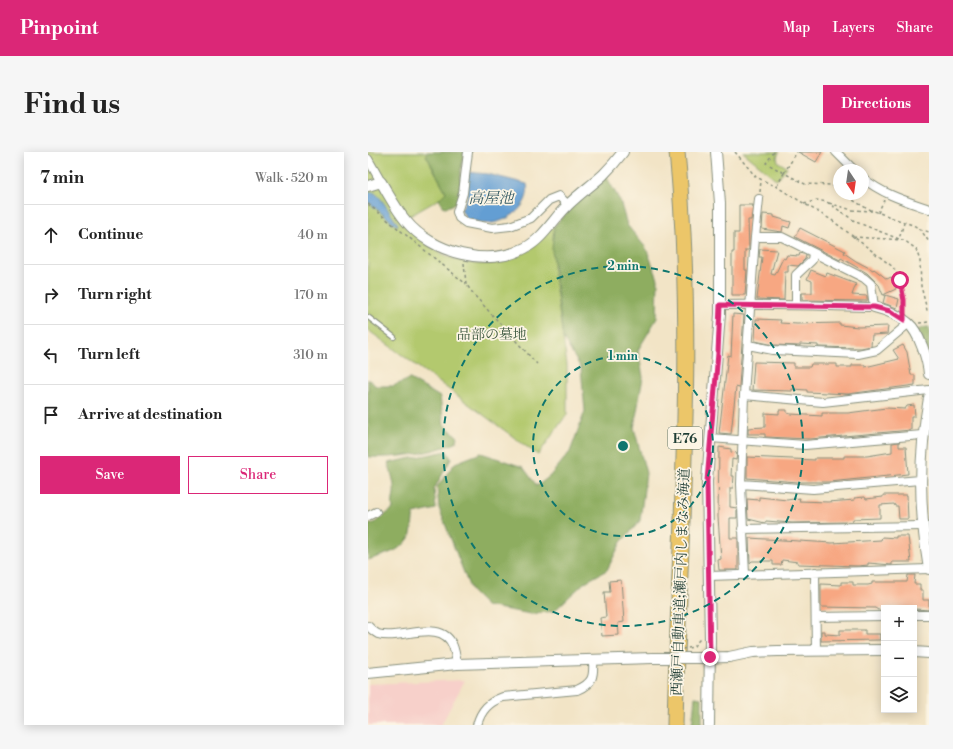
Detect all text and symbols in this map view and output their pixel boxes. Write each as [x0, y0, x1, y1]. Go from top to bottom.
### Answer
text: Pinpoint [20, 16, 99, 40]
text: Map [783, 19, 810, 37]
text: Layers [832, 19, 875, 37]
text: Share [897, 19, 933, 37]
button: Directions [823, 85, 929, 123]
text: Find us [24, 87, 120, 122]
north arrow [833, 164, 869, 200]
text: 7 min [40, 167, 84, 189]
text: Walk · 520 m [255, 170, 328, 186]
water label: 高屋池 [468, 189, 515, 208]
icon: ahead [40, 224, 62, 246]
text: Continue [78, 225, 143, 244]
text: 40 m [298, 227, 328, 243]
text: 2 min [607, 259, 639, 274]
route start [891, 271, 909, 289]
icon: right [40, 284, 62, 306]
text: Turn right [78, 285, 152, 304]
text: 170 m [294, 287, 328, 303]
park label: 品部の墓地 [457, 326, 527, 344]
icon: left [40, 344, 62, 366]
text: Turn left [78, 345, 140, 364]
text: 310 m [293, 347, 328, 363]
text: 1 min [608, 349, 639, 364]
icon: arrive [40, 404, 62, 426]
text: Arrive at destination [78, 405, 222, 424]
road number: E76 [668, 427, 702, 449]
centre of rings [616, 439, 630, 453]
button: Save [40, 456, 180, 494]
button: Share [188, 456, 328, 494]
street label: 西瀬戸自動車道;瀬戸内しまなみ海道 [668, 468, 694, 696]
map controls [881, 605, 917, 713]
button: + [881, 605, 917, 641]
button: − [881, 641, 917, 677]
route end [701, 648, 719, 666]
button: layers [881, 677, 917, 713]

